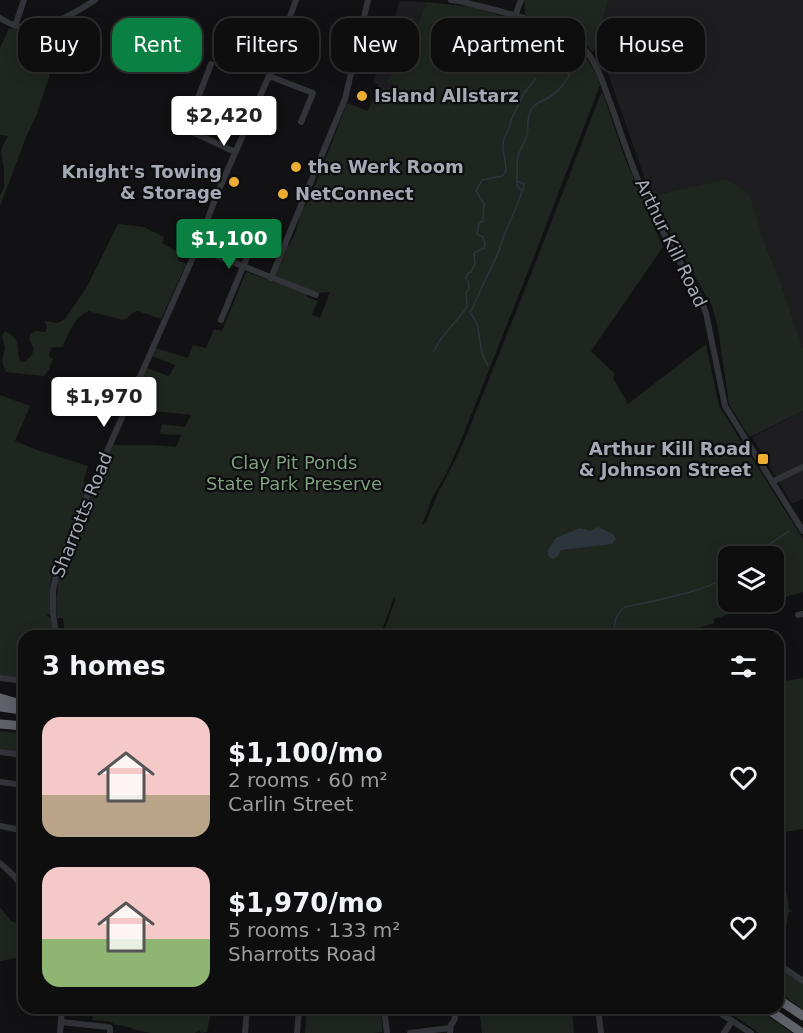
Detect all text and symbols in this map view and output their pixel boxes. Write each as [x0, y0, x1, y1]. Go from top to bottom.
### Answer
chip: Buy [18, 18, 100, 72]
chip: Rent [112, 18, 202, 72]
chip: Filters [214, 18, 319, 72]
chip: New [331, 18, 419, 72]
chip: Apartment [431, 18, 585, 72]
chip: House [597, 18, 705, 72]
place label: Island Allstarz [374, 85, 519, 106]
marker: Island Allstarz [355, 89, 369, 103]
pin: $2,420 [175, 96, 273, 147]
text: $2,420 [185, 103, 263, 127]
place label: the Werk Room [308, 156, 464, 177]
marker: the Werk Room [289, 160, 303, 174]
place label: Knight's Towing & Storage [62, 161, 222, 203]
marker: Knight's Towing & Storage [227, 175, 241, 189]
street label: Arthur Kill Road [631, 175, 712, 310]
place label: NetConnect [295, 183, 414, 204]
marker: NetConnect [276, 187, 290, 201]
pin: $1,100 [180, 219, 278, 270]
text: $1,100 [190, 226, 268, 250]
pin: $1,970 [55, 377, 153, 428]
text: $1,970 [65, 384, 143, 408]
place label: Arthur Kill Road & Johnson Street [579, 438, 751, 480]
street label: Sharrotts Road [47, 449, 116, 581]
park label: Clay Pit Ponds State Park Preserve [206, 452, 382, 494]
marker: Arthur Kill Road & Johnson Street [756, 452, 770, 466]
map controls [718, 546, 784, 612]
button: layers [718, 546, 784, 612]
icon: filters [727, 650, 760, 683]
text: 3 homes [42, 651, 166, 681]
text: $1,100/mo [228, 738, 383, 768]
icon: home [90, 741, 162, 813]
icon: heart [727, 761, 760, 794]
text: 2 rooms · 60 m² [228, 768, 388, 792]
text: Carlin Street [228, 792, 353, 816]
text: $1,970/mo [228, 888, 383, 918]
icon: home [90, 891, 162, 963]
icon: heart [727, 911, 760, 944]
text: 5 rooms · 133 m² [228, 918, 400, 942]
text: Sharrotts Road [228, 942, 376, 966]

